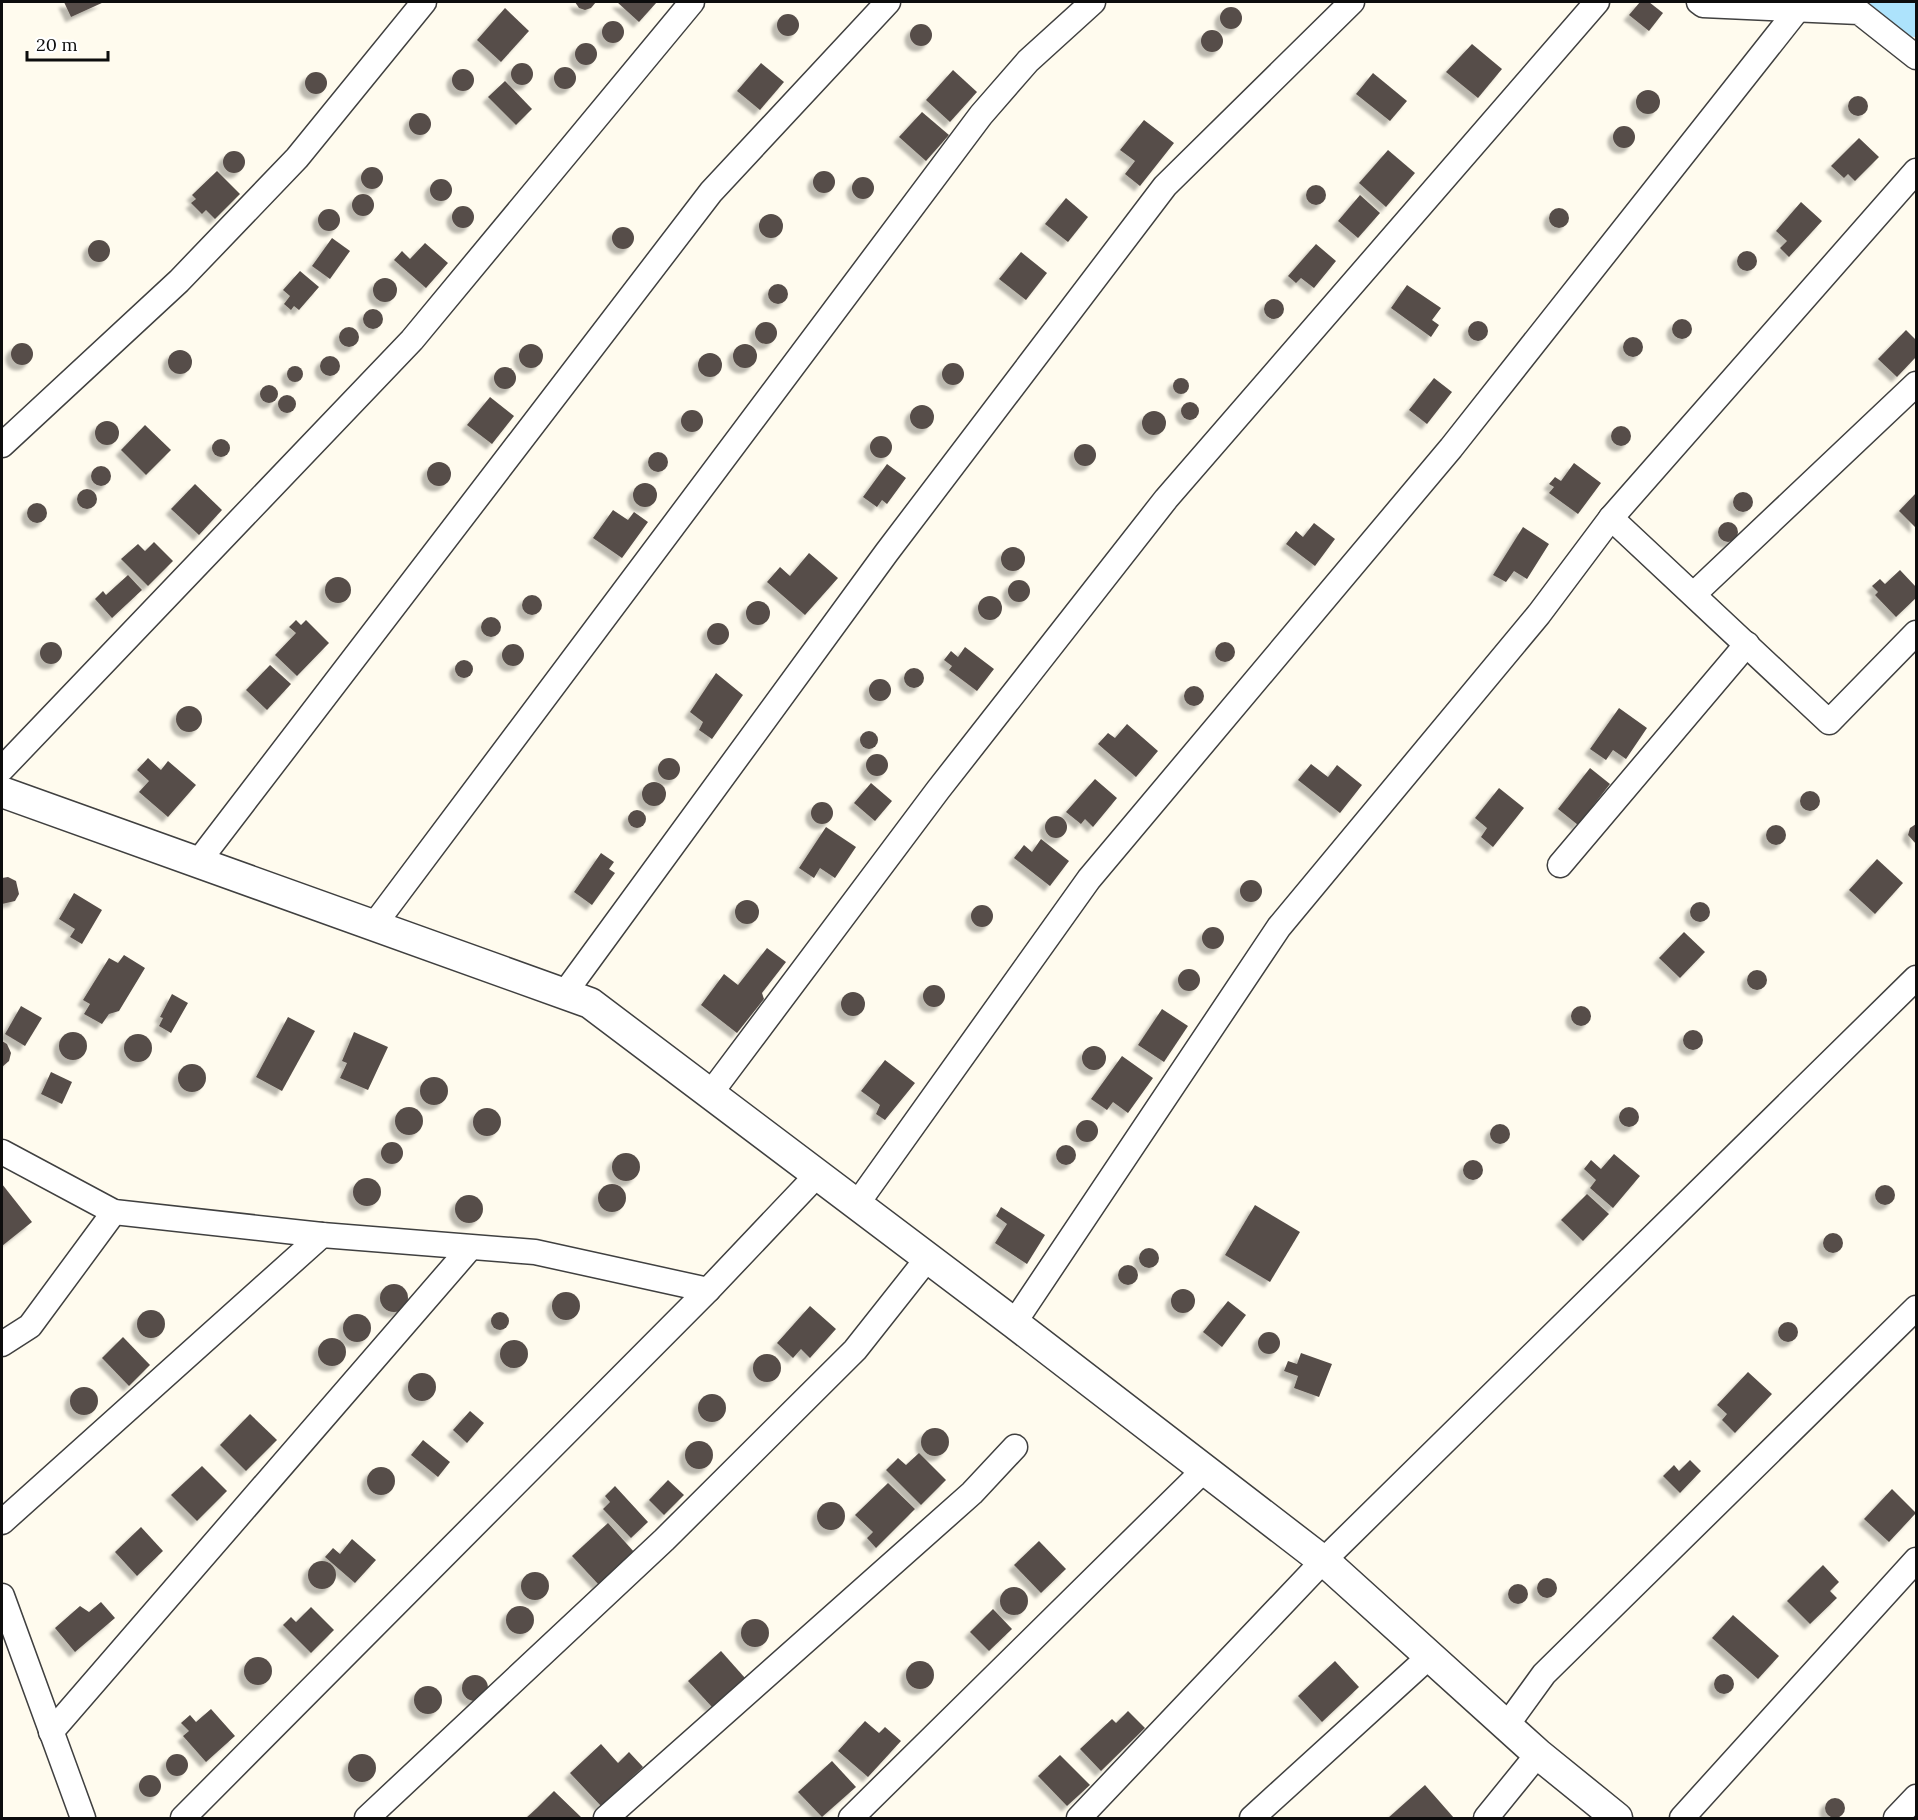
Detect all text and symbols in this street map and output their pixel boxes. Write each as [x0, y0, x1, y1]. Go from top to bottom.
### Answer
scale bar [27, 24, 108, 62]
text: 20 m [36, 33, 78, 56]

